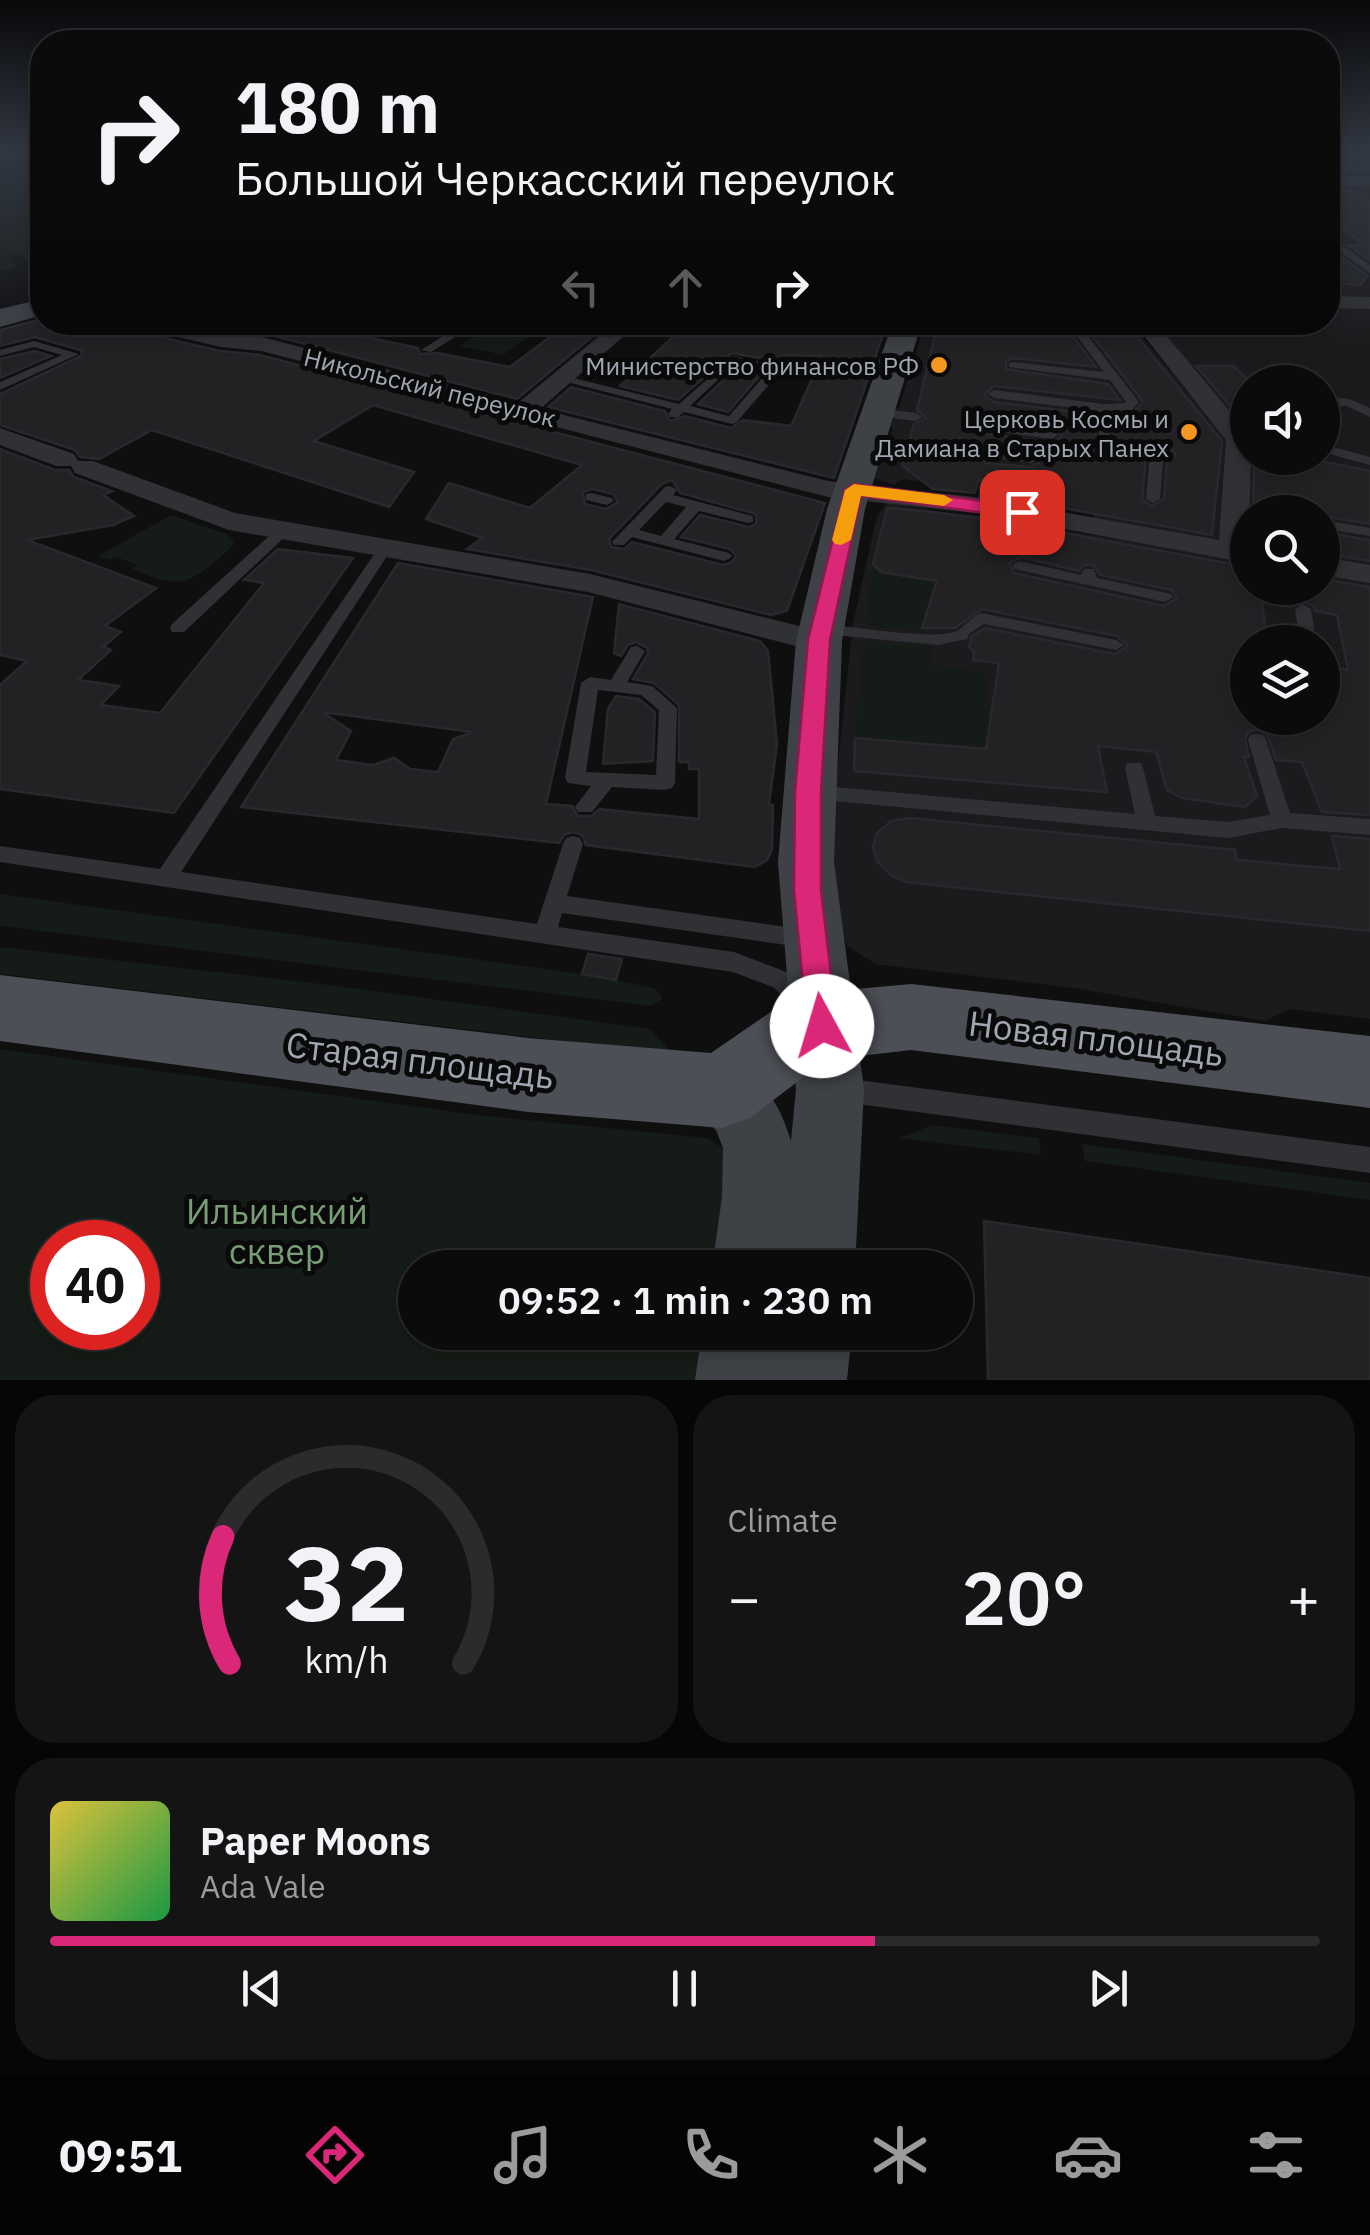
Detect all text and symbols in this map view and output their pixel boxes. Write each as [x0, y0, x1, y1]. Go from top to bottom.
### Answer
text: 180 m [235, 61, 440, 152]
icon: right [70, 70, 200, 200]
text: Большой Черкасский переулок [235, 149, 895, 207]
icon: left [553, 260, 608, 315]
icon: ahead [658, 260, 713, 315]
icon: right [763, 260, 818, 315]
street label: Никольский переулок [301, 340, 559, 434]
place label: Министерство финансов РФ [585, 349, 919, 382]
marker: Министерство финансов РФ [928, 354, 950, 376]
map controls [1230, 365, 1340, 735]
button: sound [1230, 365, 1340, 475]
place label: Церковь Космы и Дамиана в Старых Панех [875, 402, 1169, 464]
marker: Церковь Космы и Дамиана в Старых Панех [1178, 421, 1200, 443]
pin [980, 470, 1065, 555]
icon: arrive [995, 485, 1050, 540]
button: search [1230, 495, 1340, 605]
button: layers [1230, 625, 1340, 735]
position arrow [770, 974, 874, 1078]
street label: Новая площадь [966, 1000, 1226, 1076]
street label: Старая площадь [284, 1021, 556, 1099]
park label: Ильинский сквер [186, 1188, 368, 1274]
speed limit sign: 40 [30, 1220, 160, 1350]
text: 09:52 · 1 min · 230 m [498, 1275, 873, 1324]
text: Climate [728, 1499, 838, 1541]
text: 32 [284, 1514, 409, 1650]
text: 20° [961, 1548, 1086, 1646]
text: − [728, 1562, 761, 1633]
text: + [1287, 1562, 1320, 1633]
text: km/h [304, 1636, 388, 1683]
text: Paper Moons [200, 1816, 431, 1865]
text: Ada Vale [200, 1865, 326, 1907]
icon: previous [234, 1961, 289, 2016]
icon: pause [657, 1961, 712, 2016]
icon: next [1081, 1961, 1136, 2016]
icon: directions [300, 2120, 370, 2190]
icon: music [488, 2120, 558, 2190]
icon: phone [676, 2120, 746, 2190]
icon: climate [865, 2120, 935, 2190]
icon: car [1053, 2120, 1123, 2190]
icon: filters [1241, 2120, 1311, 2190]
text: 09:51 [59, 2126, 182, 2184]

